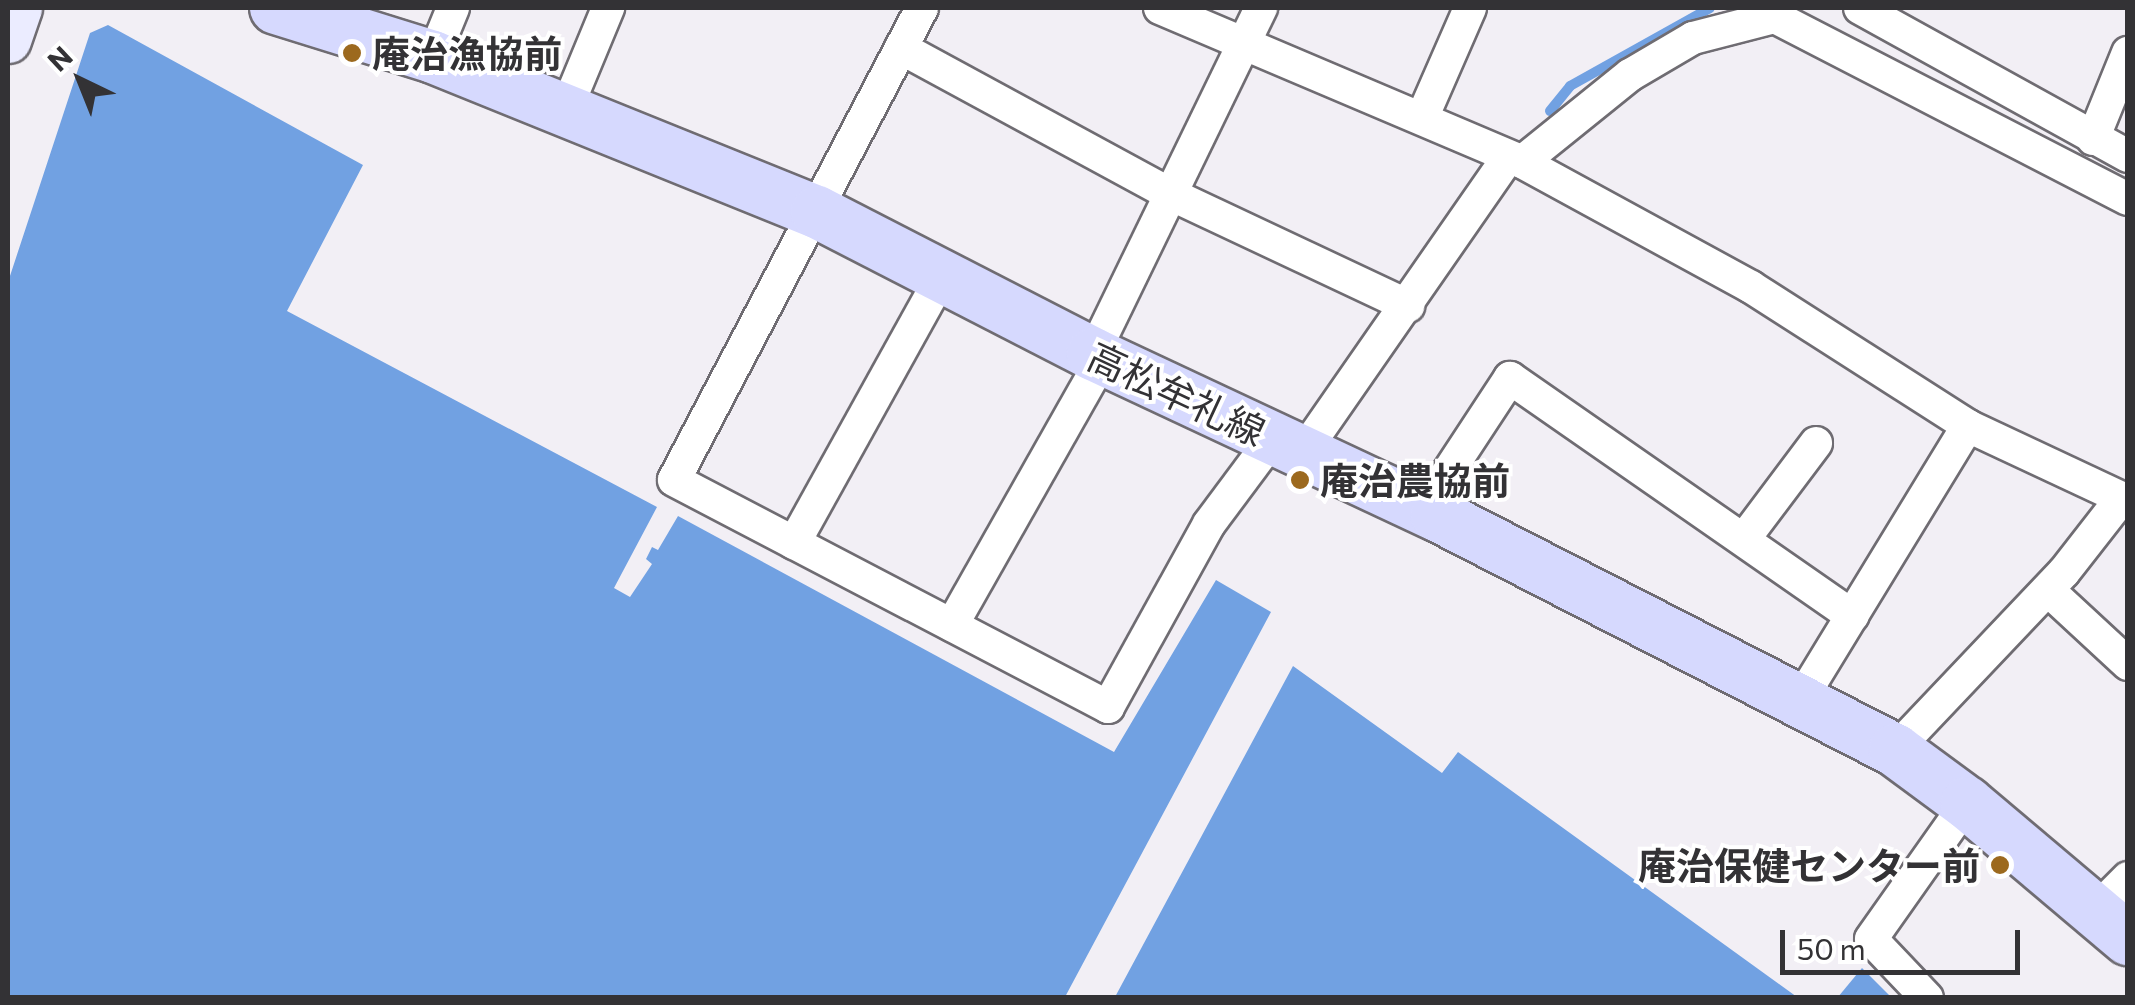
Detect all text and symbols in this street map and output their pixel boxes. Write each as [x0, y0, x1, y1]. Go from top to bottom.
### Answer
north arrow [30, 30, 130, 130]
place label: 庵治漁協前 [372, 30, 562, 76]
text: N [40, 38, 79, 78]
marker: 庵治漁協前 [341, 42, 363, 64]
street label: 高松牟礼線 [1081, 332, 1273, 454]
place label: 庵治農協前 [1320, 457, 1510, 503]
marker: 庵治農協前 [1289, 469, 1311, 491]
place label: 庵治保健センター前 [1638, 842, 1980, 888]
marker: 庵治保健センター前 [1989, 854, 2011, 876]
scale bar [1785, 910, 2025, 972]
text: 50 m [1797, 929, 1866, 966]

